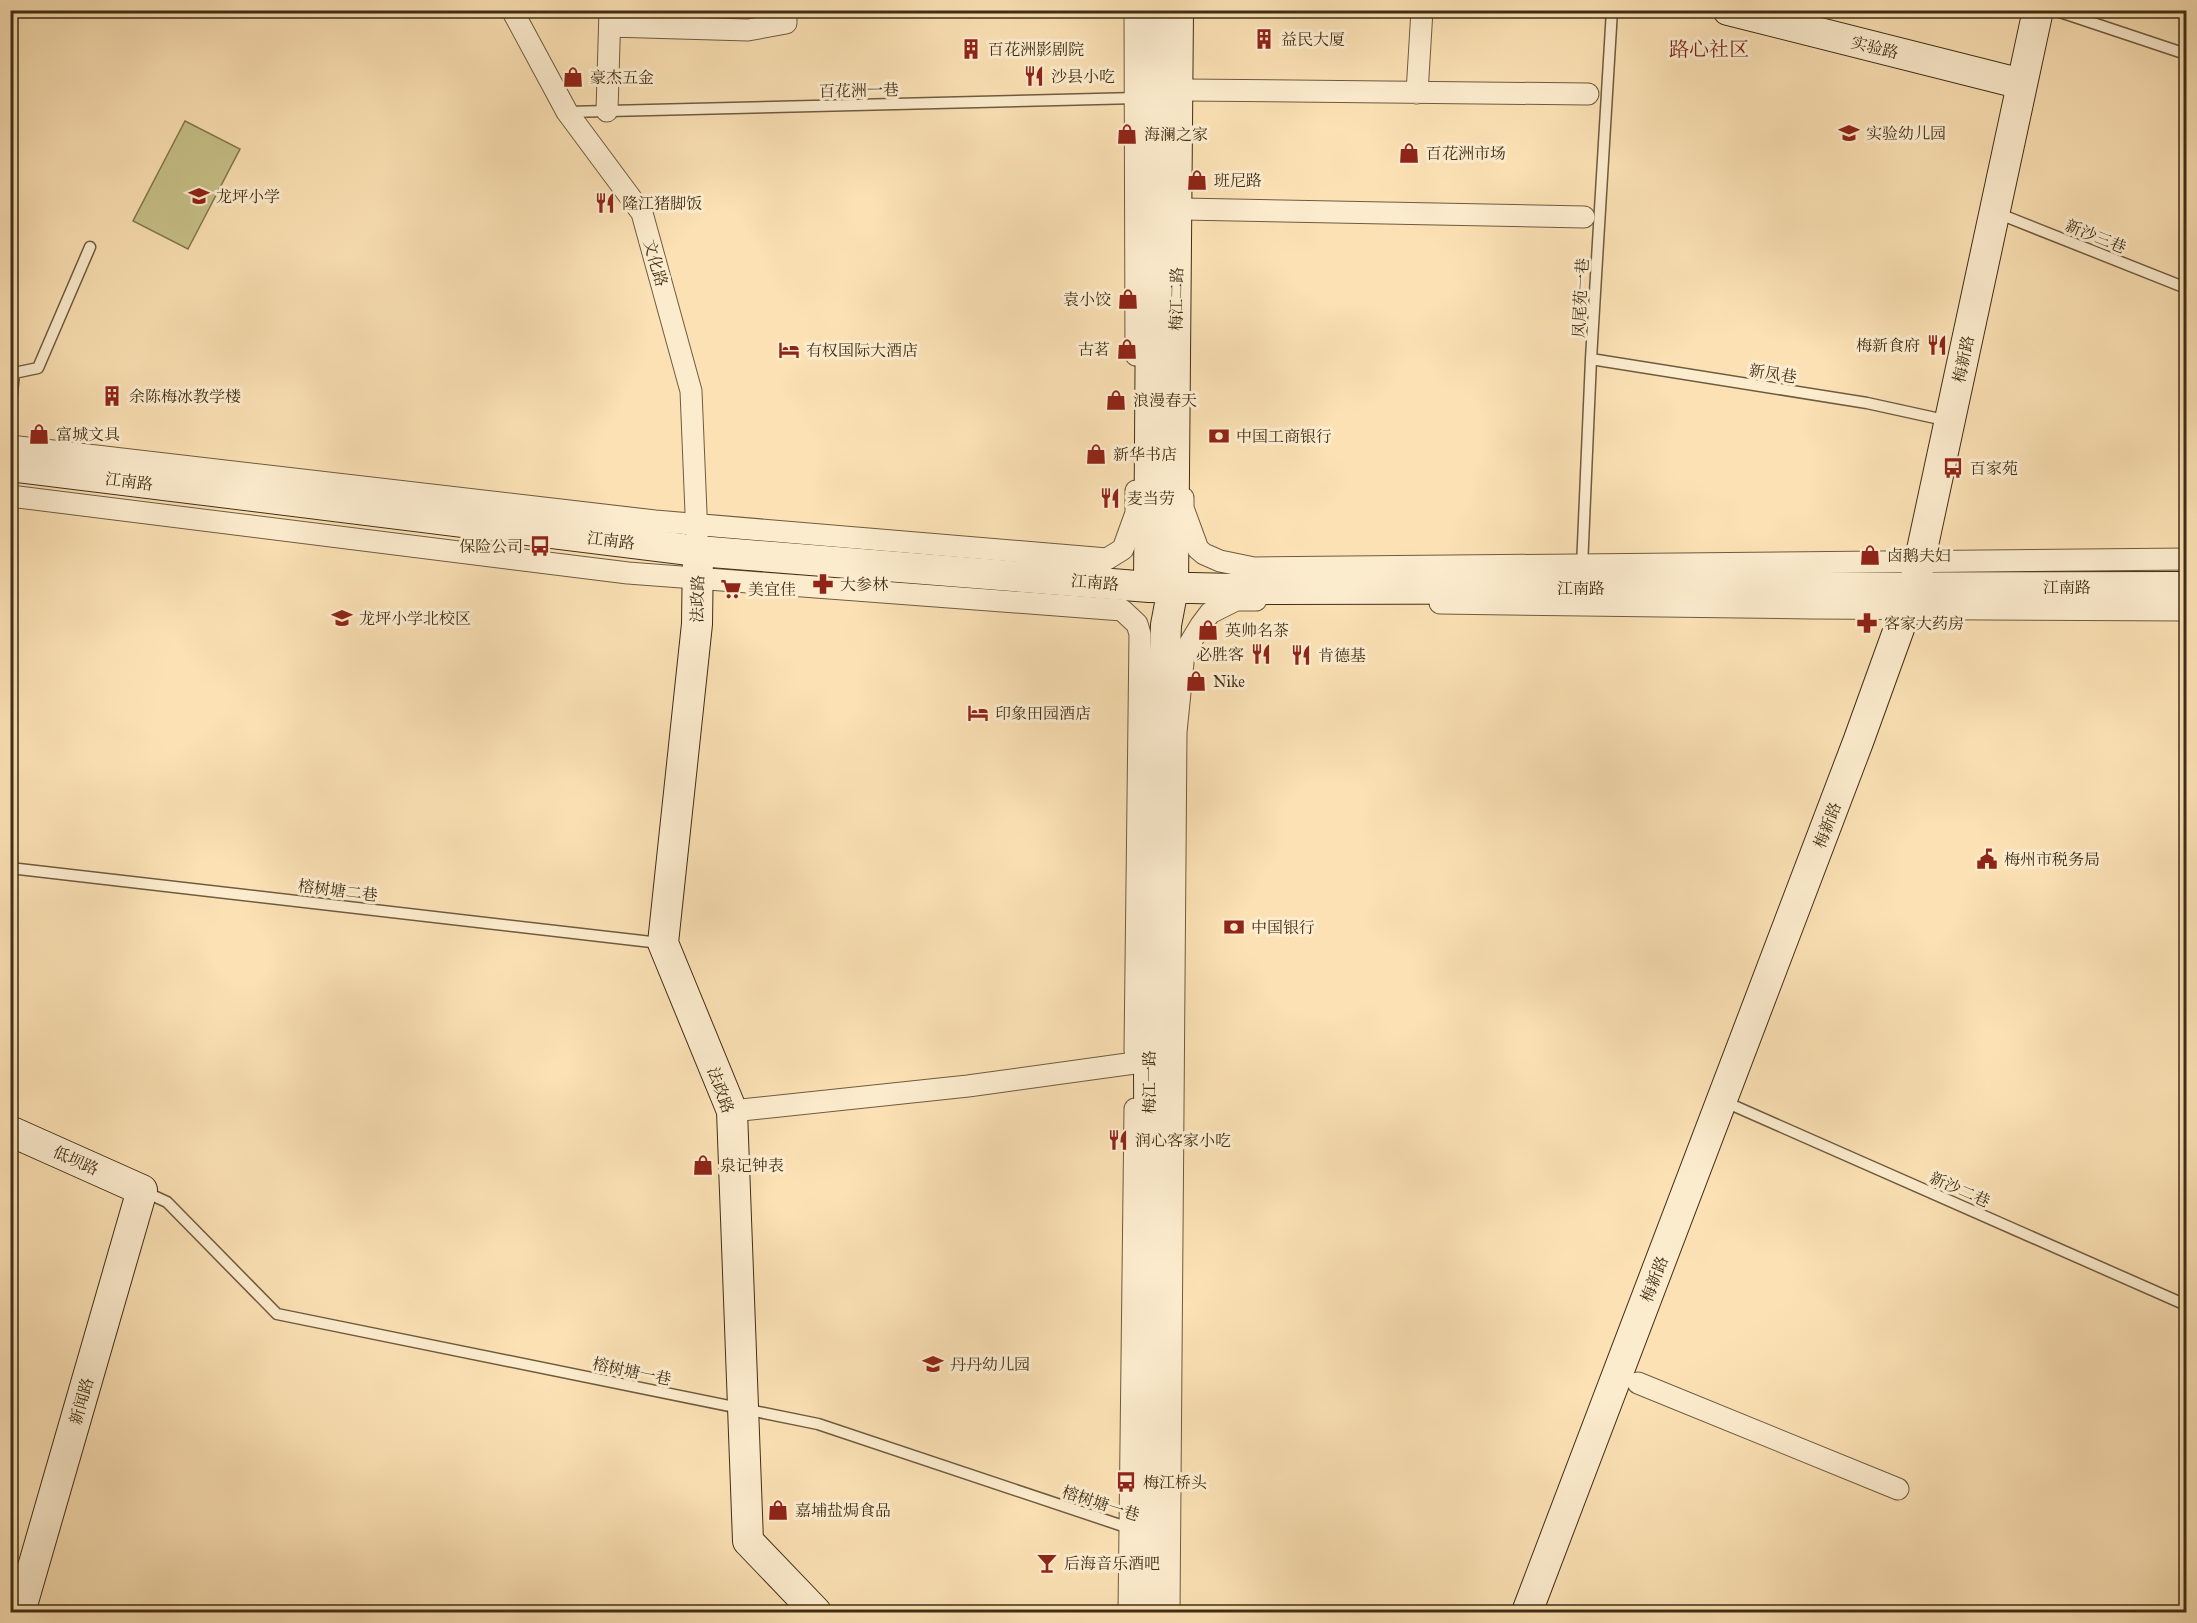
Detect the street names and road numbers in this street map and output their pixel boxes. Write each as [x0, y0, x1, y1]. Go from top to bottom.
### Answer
street label: 实验路 [1849, 32, 1900, 63]
street label: 百花洲一巷 [819, 80, 899, 101]
street label: 新沙三巷 [2063, 216, 2129, 257]
street label: 文化路 [640, 237, 671, 289]
street label: 凤尾苑一巷 [1569, 258, 1592, 338]
street label: 梅江二路 [1166, 267, 1187, 331]
street label: 梅新路 [1949, 334, 1978, 385]
street label: 新凤巷 [1748, 360, 1798, 387]
street label: 江南路 [104, 469, 154, 494]
street label: 江南路 [586, 528, 636, 553]
street label: 江南路 [1070, 571, 1120, 594]
street label: 法政路 [688, 575, 707, 623]
street label: 江南路 [2043, 578, 2091, 597]
street label: 江南路 [1557, 579, 1605, 598]
street label: 梅新路 [1810, 799, 1845, 851]
street label: 榕树塘二巷 [297, 876, 379, 905]
street label: 梅江一路 [1140, 1050, 1159, 1114]
street label: 法政路 [703, 1064, 738, 1116]
street label: 低坝路 [50, 1142, 102, 1179]
street label: 新沙二巷 [1927, 1168, 1993, 1211]
street label: 梅新路 [1637, 1253, 1672, 1305]
street label: 榕树塘一巷 [591, 1354, 673, 1389]
street label: 新闻路 [66, 1375, 97, 1427]
street label: 榕树塘一巷 [1060, 1482, 1142, 1525]

